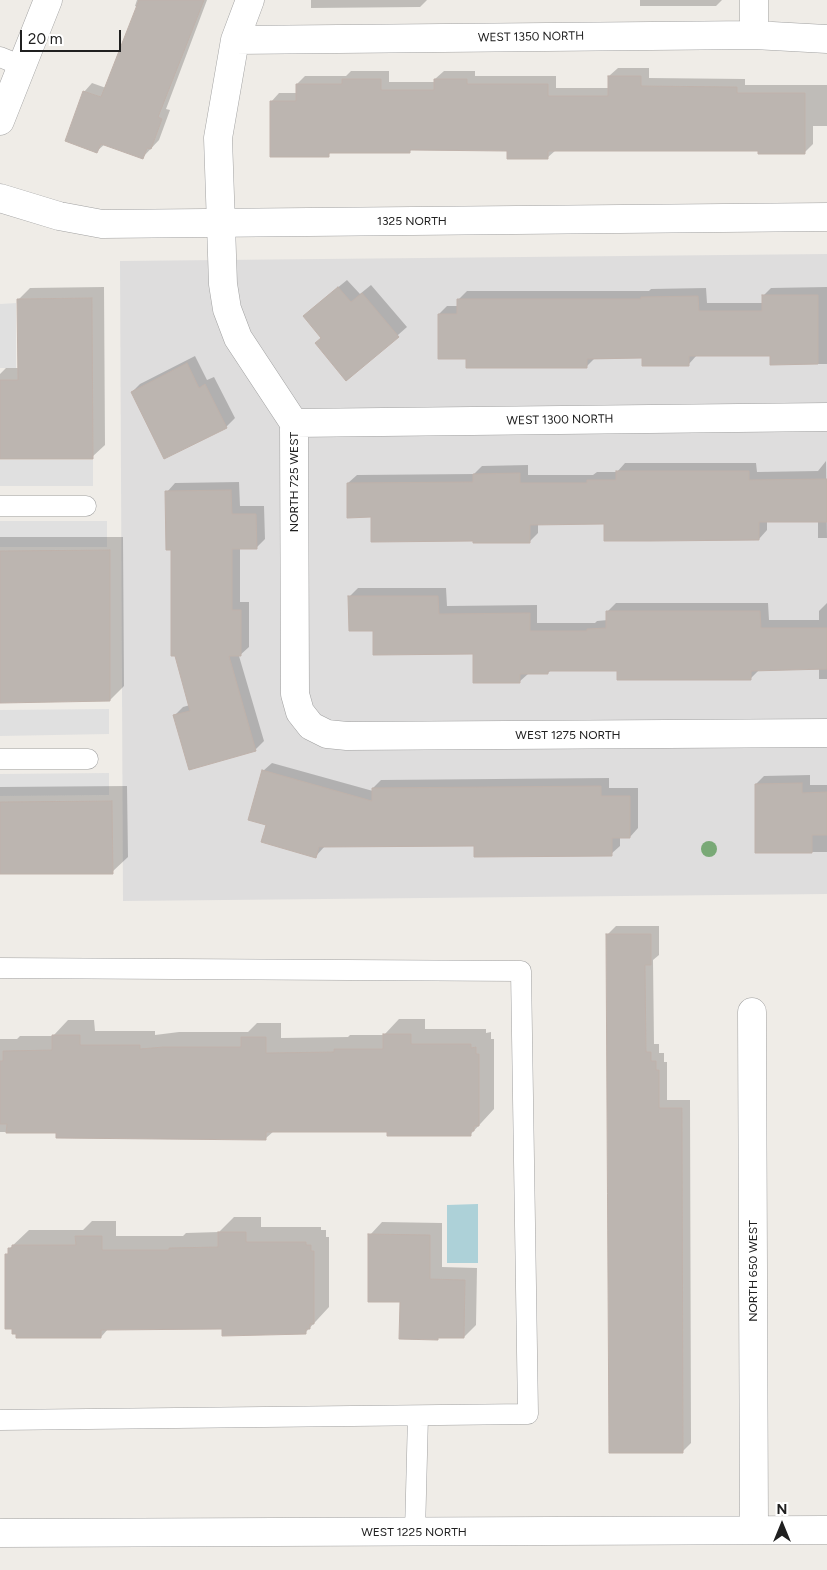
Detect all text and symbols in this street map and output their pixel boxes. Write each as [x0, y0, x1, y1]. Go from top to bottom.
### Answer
scale bar [22, 20, 124, 52]
street label: WEST 1350 NORTH [478, 29, 584, 45]
text: 20 m [28, 30, 62, 48]
street label: 1325 NORTH [377, 214, 447, 228]
street label: WEST 1300 NORTH [506, 412, 614, 428]
street label: NORTH 725 WEST [287, 432, 301, 532]
street label: WEST 1275 NORTH [515, 728, 621, 742]
street label: NORTH 650 WEST [746, 1220, 760, 1322]
north arrow [757, 1500, 807, 1550]
text: N [777, 1501, 787, 1518]
street label: WEST 1225 NORTH [361, 1525, 467, 1539]

